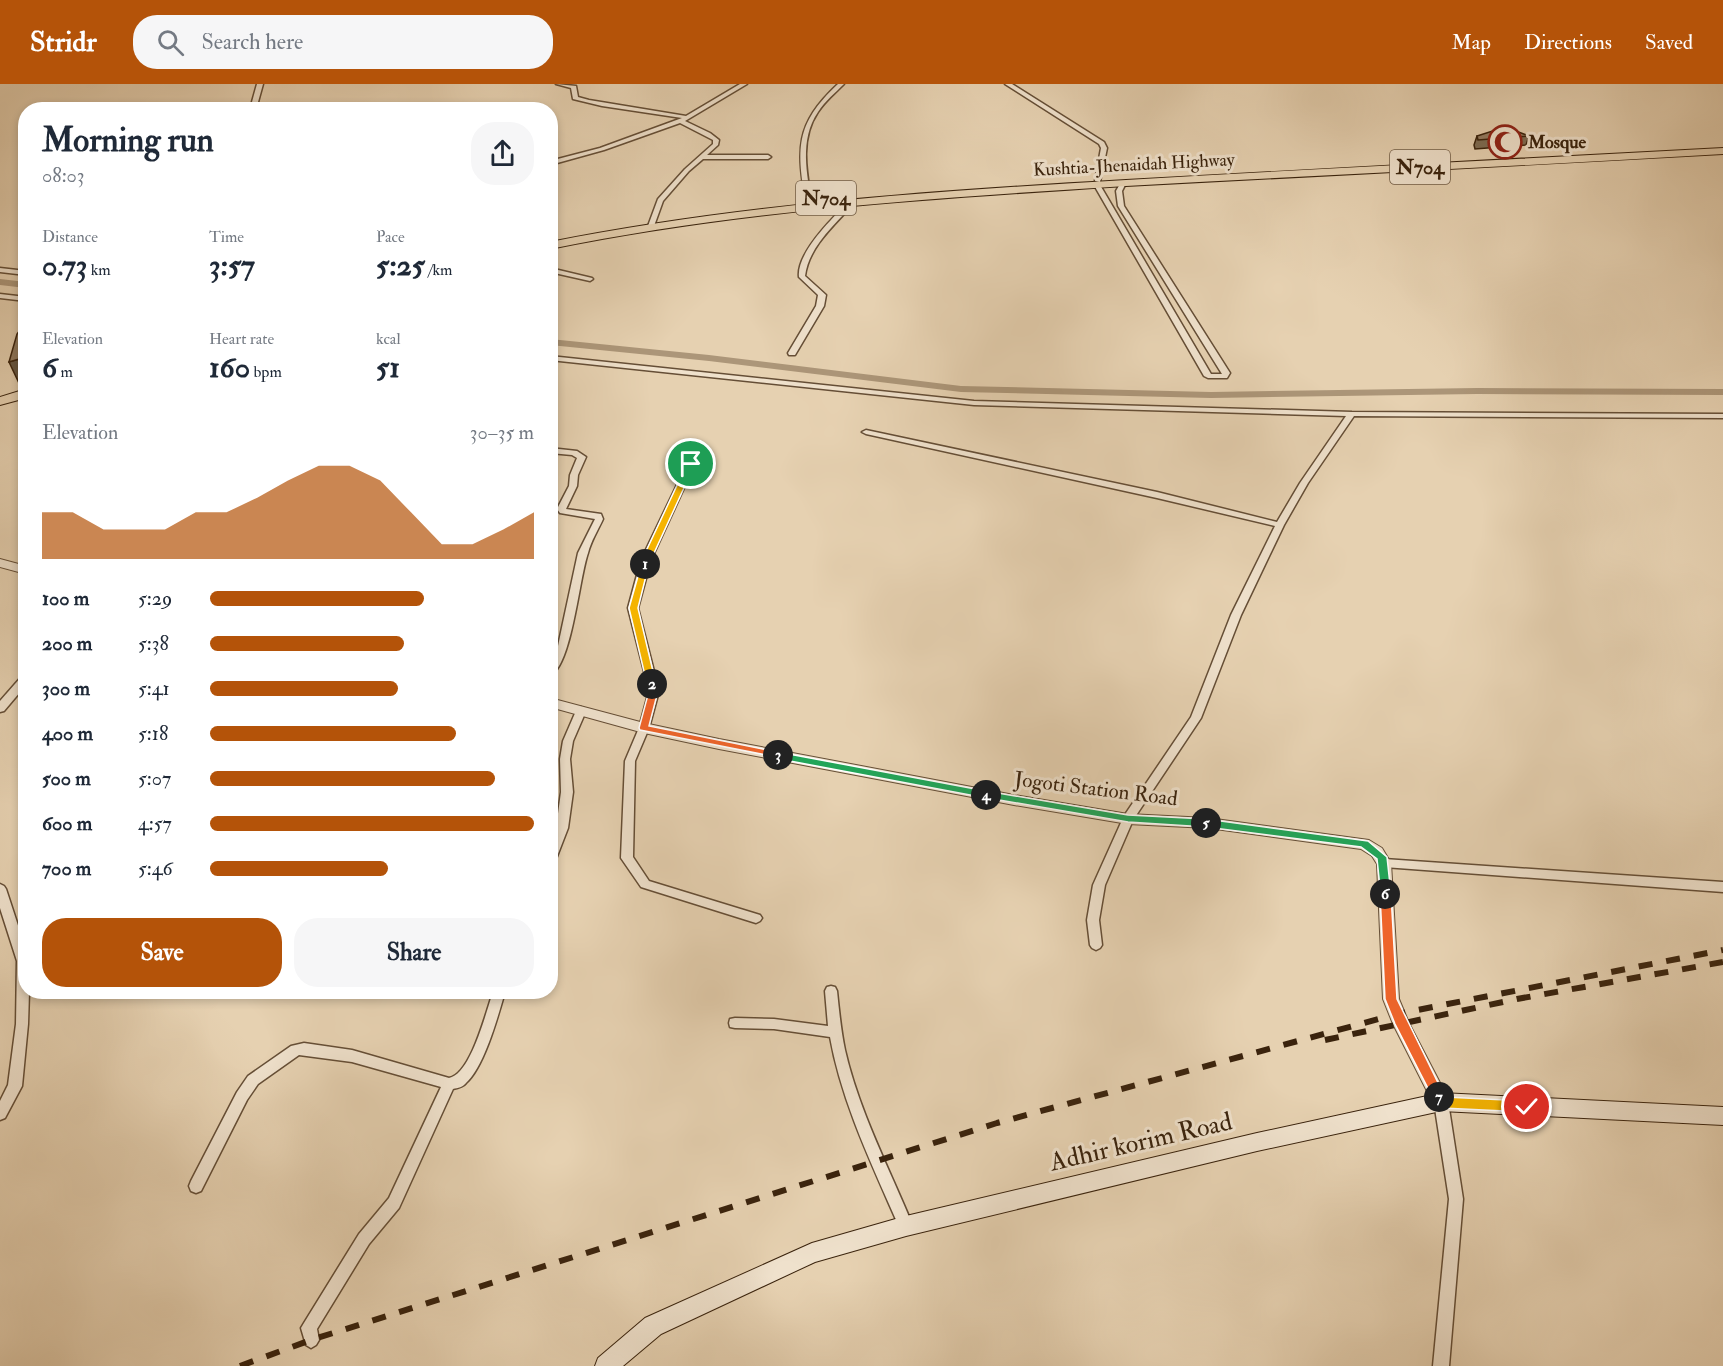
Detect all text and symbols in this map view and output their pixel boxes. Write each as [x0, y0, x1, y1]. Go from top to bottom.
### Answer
search box [133, 15, 553, 69]
text: Stridr [30, 25, 97, 60]
icon: search [154, 26, 187, 59]
text: Search here [202, 28, 303, 56]
text: Map [1451, 29, 1491, 56]
text: Directions [1524, 29, 1612, 56]
text: Saved [1645, 29, 1693, 56]
text: Morning run [42, 120, 214, 161]
button: share [471, 122, 534, 185]
mosque icon: Mosque [1487, 124, 1523, 160]
place label: Mosque [1527, 131, 1587, 154]
street label: Kushtia-Jhenaidah Highway [1033, 148, 1236, 182]
road number: N704 [1390, 150, 1450, 184]
text: 08:03 [42, 163, 85, 188]
road number: N704 [796, 181, 856, 215]
text: Distance [42, 227, 98, 247]
text: Time [209, 227, 244, 247]
text: Pace [376, 227, 405, 247]
text: 0.73 [42, 247, 87, 284]
text: 3:57 [209, 247, 255, 284]
text: 5:25 [376, 247, 425, 284]
text: km [87, 260, 111, 280]
text: /km [425, 260, 452, 280]
text: Elevation [42, 329, 103, 349]
text: Heart rate [209, 329, 274, 349]
text: kcal [376, 329, 401, 349]
text: 6 [42, 349, 57, 386]
text: 160 [209, 349, 250, 386]
text: 51 [376, 349, 400, 386]
text: m [57, 362, 73, 382]
text: bpm [250, 362, 282, 382]
text: Elevation [42, 420, 118, 445]
text: 30–35 m [470, 420, 534, 445]
pin [665, 438, 716, 489]
icon: arrive [674, 447, 707, 480]
pin: 1 [630, 549, 660, 579]
text: 1 [642, 554, 648, 574]
text: 100 m [42, 586, 89, 611]
text: 5:29 [138, 586, 172, 611]
text: 200 m [42, 631, 92, 656]
text: 5:38 [138, 631, 169, 656]
pin: 2 [637, 669, 667, 699]
text: 2 [648, 674, 656, 694]
text: 300 m [42, 676, 90, 701]
text: 5:41 [138, 676, 170, 701]
text: 400 m [42, 721, 93, 746]
text: 5:18 [138, 721, 168, 746]
pin: 3 [763, 740, 793, 770]
text: 3 [775, 745, 781, 765]
street label: Jogoti Station Road [1012, 765, 1180, 812]
text: 500 m [42, 766, 91, 791]
text: 5:07 [138, 766, 171, 791]
pin: 4 [971, 780, 1001, 810]
text: 4 [982, 785, 990, 805]
pin: 5 [1191, 808, 1221, 838]
text: 600 m [42, 811, 92, 836]
text: 4:57 [138, 811, 172, 836]
text: 5 [1202, 813, 1210, 833]
text: 700 m [42, 856, 91, 881]
text: 5:46 [138, 856, 173, 881]
pin: 6 [1370, 879, 1400, 909]
text: 6 [1381, 884, 1389, 904]
button: Save [42, 918, 282, 987]
button: Share [294, 918, 534, 987]
pin [1501, 1081, 1552, 1132]
pin: 7 [1424, 1082, 1454, 1112]
text: 7 [1435, 1087, 1443, 1107]
icon: check [1510, 1090, 1543, 1123]
street label: Adhir korim Road [1046, 1105, 1235, 1179]

